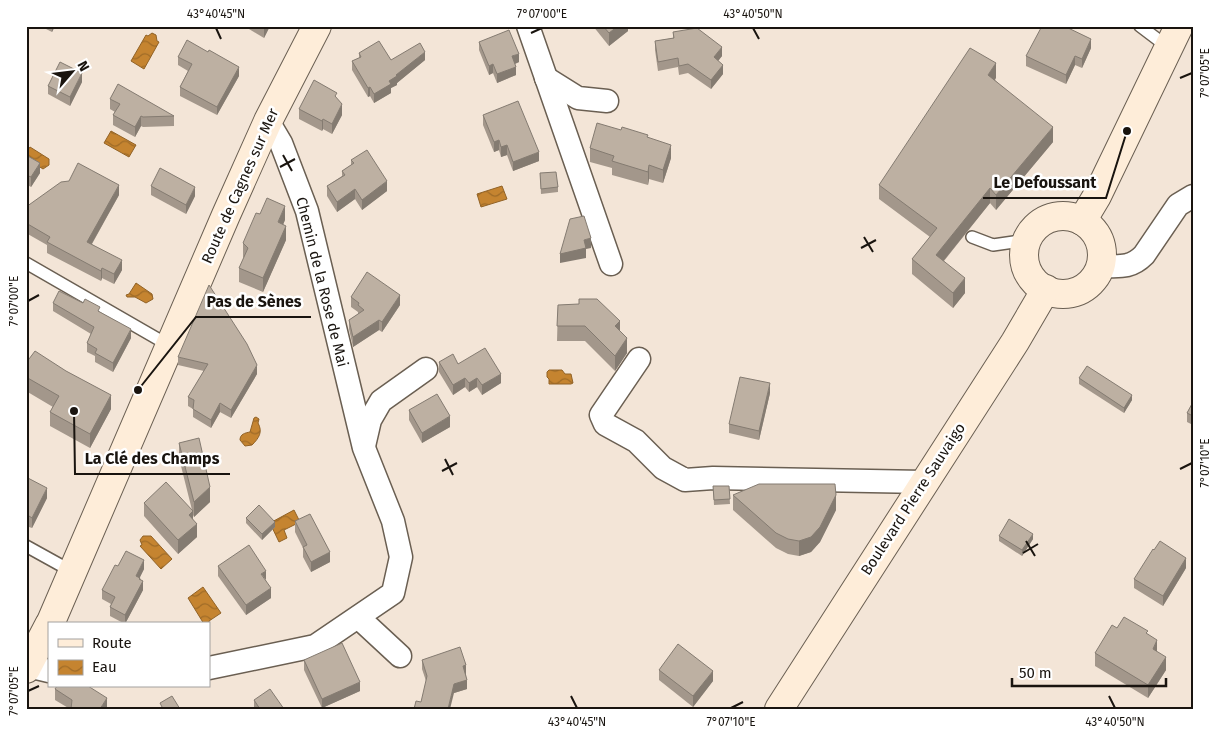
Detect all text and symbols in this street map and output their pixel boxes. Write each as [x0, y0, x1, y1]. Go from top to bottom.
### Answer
text: 43°40'45"N [187, 7, 245, 21]
text: 7°07'00"E [517, 7, 567, 21]
text: 43°40'50"N [723, 7, 783, 21]
north arrow [48, 48, 98, 98]
text: 7°07'05"E [1198, 48, 1212, 98]
text: N [73, 58, 93, 74]
street label: Route de Cagnes sur Mer [198, 105, 282, 266]
callout: Le Defoussant [983, 167, 1106, 198]
text: Le Defoussant [993, 173, 1097, 192]
street label: Chemin de la Rose de Mai [292, 195, 352, 369]
text: 7°07'00"E [7, 276, 21, 326]
callout: Pas de Sènes [196, 286, 311, 317]
text: Pas de Sènes [207, 292, 302, 311]
street label: Boulevard Pierre Sauvaigo [857, 419, 969, 579]
text: 7°07'10"E [1198, 438, 1212, 488]
callout: La Clé des Champs [75, 443, 230, 474]
text: La Clé des Champs [85, 449, 220, 468]
legend [48, 622, 210, 688]
text: Route [92, 634, 132, 652]
scale bar [1012, 655, 1165, 687]
text: Eau [92, 658, 117, 676]
text: 50 m [1019, 664, 1052, 682]
text: 7°07'05"E [7, 666, 21, 716]
text: 43°40'45"N [548, 715, 606, 729]
text: 7°07'10"E [706, 715, 756, 729]
text: 43°40'50"N [1085, 715, 1145, 729]

